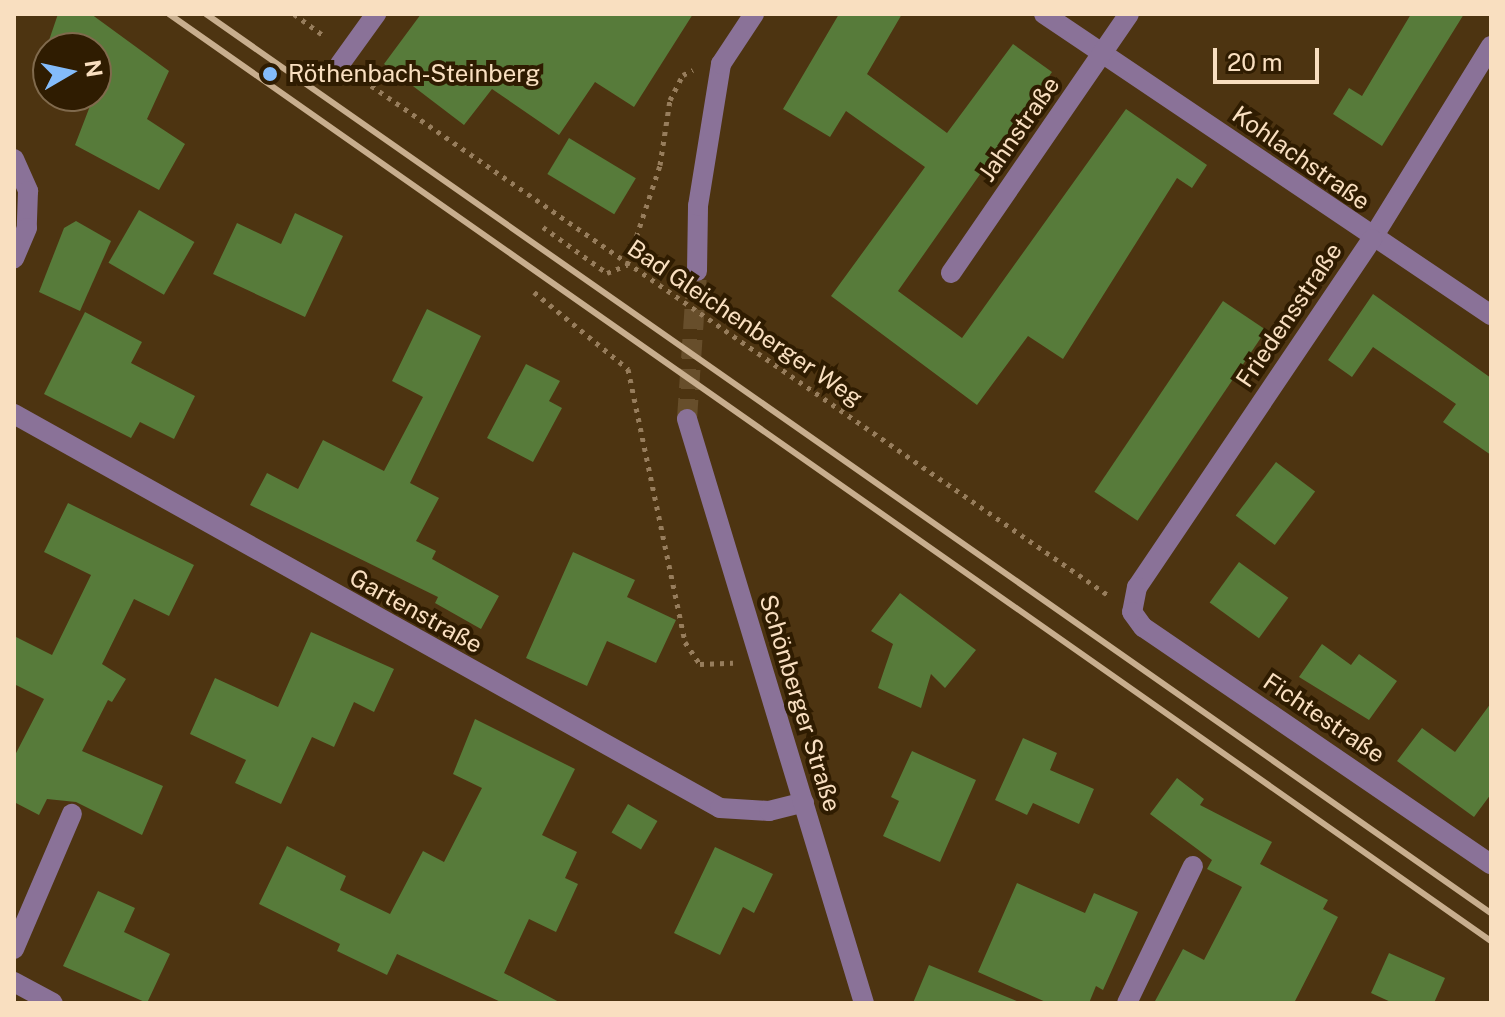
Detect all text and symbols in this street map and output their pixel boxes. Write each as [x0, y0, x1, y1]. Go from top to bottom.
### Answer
north arrow [32, 32, 112, 112]
scale bar [1217, 32, 1323, 82]
text: 20 m [1227, 48, 1283, 76]
text: N [80, 58, 108, 79]
place label: Röthenbach-Steinberg [288, 60, 540, 88]
marker: Röthenbach-Steinberg [259, 63, 281, 85]
street label: Jahnstraße [972, 71, 1066, 187]
street label: Kohlachstraße [1227, 100, 1375, 216]
street label: Bad Gleichenberger Weg [622, 233, 868, 413]
street label: Friedensstraße [1230, 237, 1348, 393]
street label: Gartenstraße [345, 563, 487, 659]
street label: Schönberger Straße [753, 591, 847, 815]
street label: Fichtestraße [1258, 667, 1390, 769]

